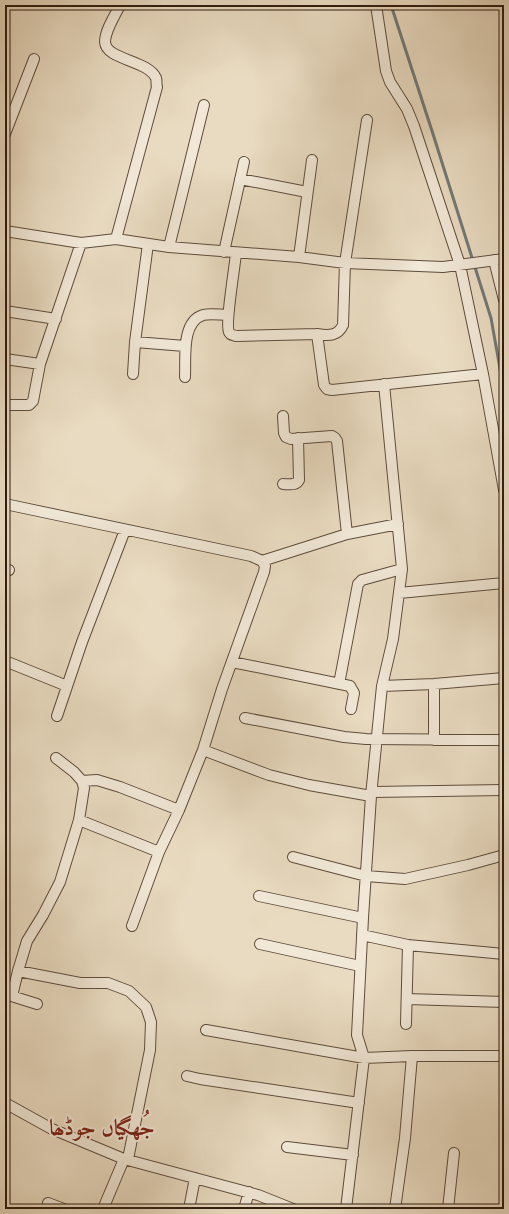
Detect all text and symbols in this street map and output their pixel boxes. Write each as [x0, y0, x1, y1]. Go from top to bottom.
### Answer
district label: جُھگیاں جوڈھا [49, 1109, 155, 1142]

